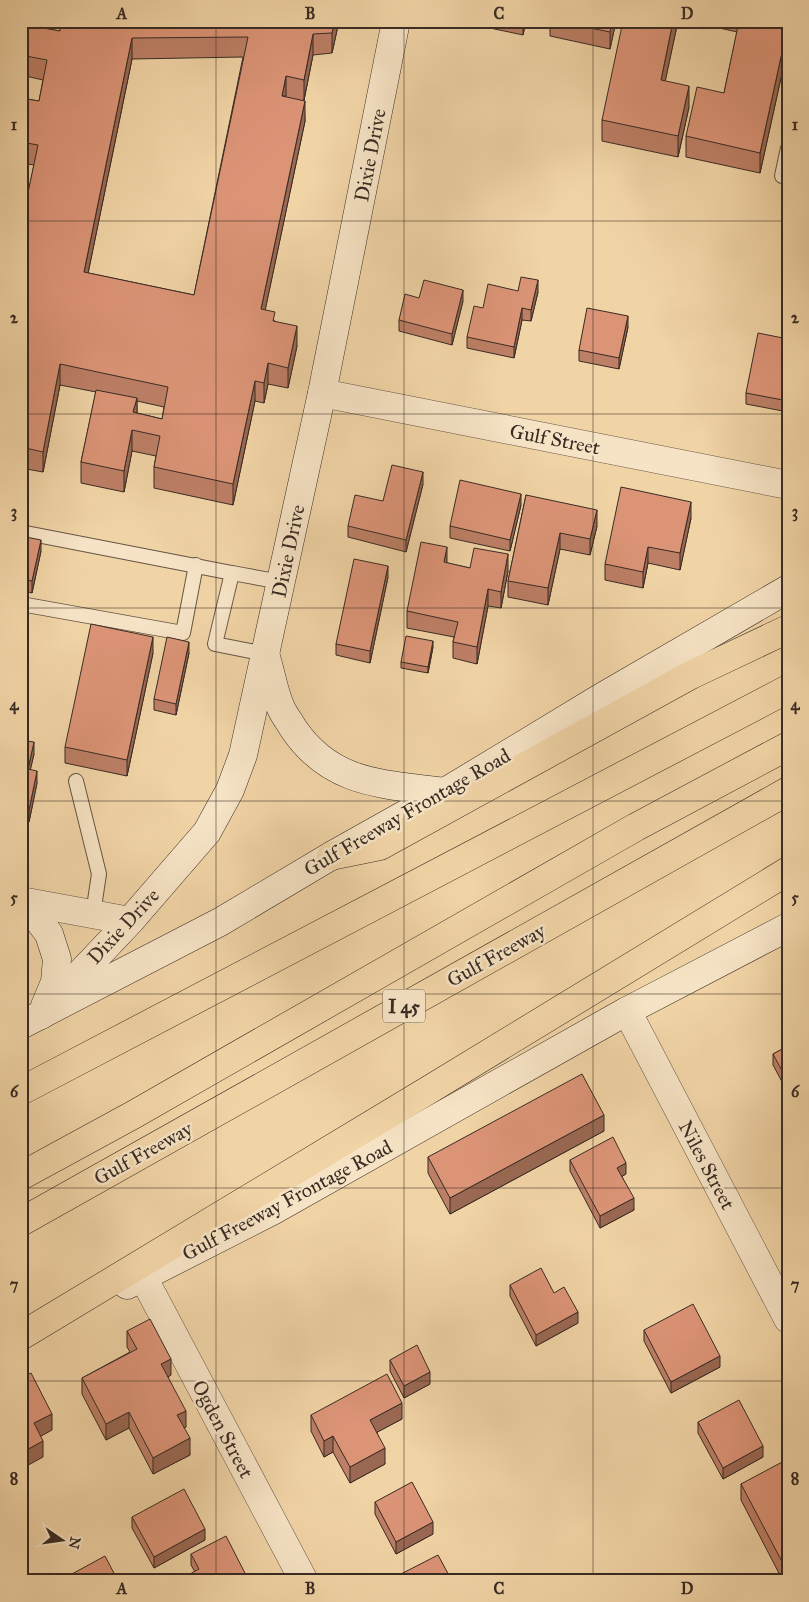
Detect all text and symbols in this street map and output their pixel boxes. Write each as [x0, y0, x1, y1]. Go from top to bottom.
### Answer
text: A [116, 4, 128, 23]
text: B [305, 4, 315, 23]
text: C [494, 4, 505, 23]
text: D [681, 4, 694, 23]
street label: Dixie Drive [349, 106, 391, 204]
text: 1 [11, 115, 18, 134]
text: 1 [792, 115, 799, 134]
text: 2 [10, 308, 19, 327]
text: 2 [791, 308, 800, 327]
street label: Gulf Street [508, 418, 602, 460]
text: 3 [11, 502, 17, 522]
street label: Dixie Drive [266, 502, 310, 600]
text: 3 [792, 502, 798, 522]
text: 4 [10, 695, 20, 715]
text: 4 [791, 695, 801, 715]
street label: Gulf Freeway Frontage Road [300, 743, 515, 882]
street label: Dixie Drive [82, 883, 164, 969]
text: 5 [10, 888, 18, 907]
text: 5 [791, 888, 799, 907]
street label: Gulf Freeway [443, 918, 550, 992]
road number: I 45 [383, 989, 425, 1022]
text: 6 [10, 1082, 19, 1101]
text: 6 [791, 1082, 800, 1101]
street label: Gulf Freeway [90, 1116, 197, 1190]
street label: Niles Street [674, 1116, 740, 1214]
street label: Gulf Freeway Frontage Road [178, 1134, 397, 1266]
text: 7 [10, 1275, 19, 1294]
text: 7 [791, 1275, 800, 1294]
street label: Ogden Street [186, 1376, 259, 1483]
text: 8 [10, 1469, 18, 1488]
text: 8 [791, 1469, 799, 1488]
north arrow [38, 1514, 88, 1564]
text: N [65, 1535, 84, 1551]
text: A [116, 1579, 128, 1598]
text: B [305, 1579, 315, 1598]
text: C [494, 1579, 505, 1598]
text: D [681, 1579, 694, 1598]

